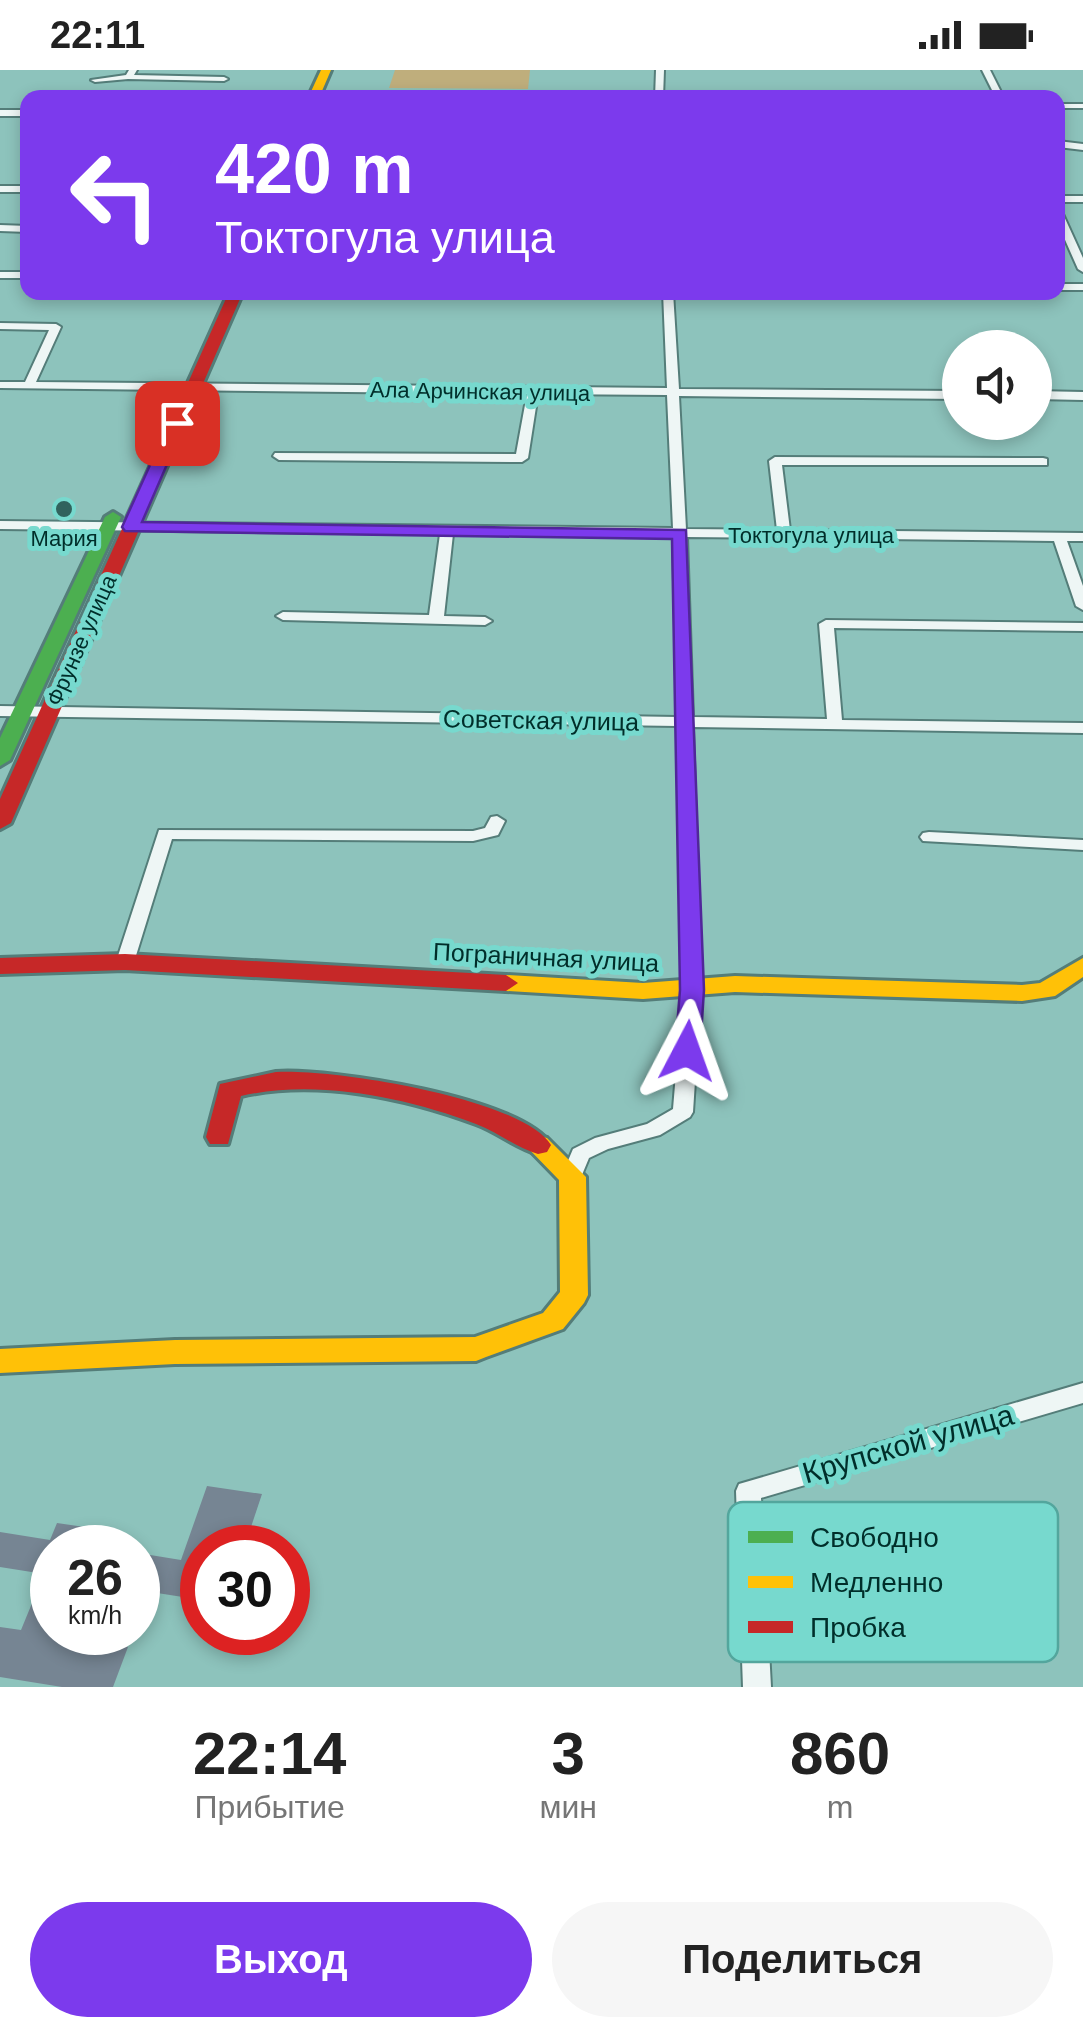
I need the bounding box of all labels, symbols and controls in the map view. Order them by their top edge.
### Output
text: 22:11 [50,14,145,56]
icon: left [50,130,180,260]
text: 420 m [215,130,413,208]
text: Токтогула улица [215,212,555,263]
map controls [942,330,1052,440]
button: sound [942,330,1052,440]
street label: Ала Арчинская улица [370,377,591,406]
pin [135,381,220,466]
icon: arrive [150,396,205,451]
marker: Мария [53,498,75,520]
street label: Токтогула улица [728,523,895,548]
place label: Мария [30,526,98,551]
street label: Фрунзе улица [41,570,122,709]
street label: Советская улица [443,704,639,736]
street label: Пограничная улица [432,937,660,977]
position arrow [635,999,739,1103]
street label: Крупской улица [799,1398,1017,1489]
legend [728,1502,1058,1662]
text: Свободно [810,1522,939,1553]
speed limit sign: 30 [180,1525,310,1655]
text: 26 [67,1550,123,1606]
text: Медленно [810,1567,943,1598]
text: km/h [68,1601,122,1629]
text: Пробка [810,1612,906,1643]
text: 22:14 [193,1720,346,1787]
text: 3 [551,1720,585,1787]
text: 860 [790,1720,890,1787]
text: Прибытие [195,1789,345,1825]
text: мин [539,1789,597,1825]
text: m [827,1789,853,1825]
button: Выход [30,1902,532,2017]
button: Поделиться [552,1902,1053,2017]

